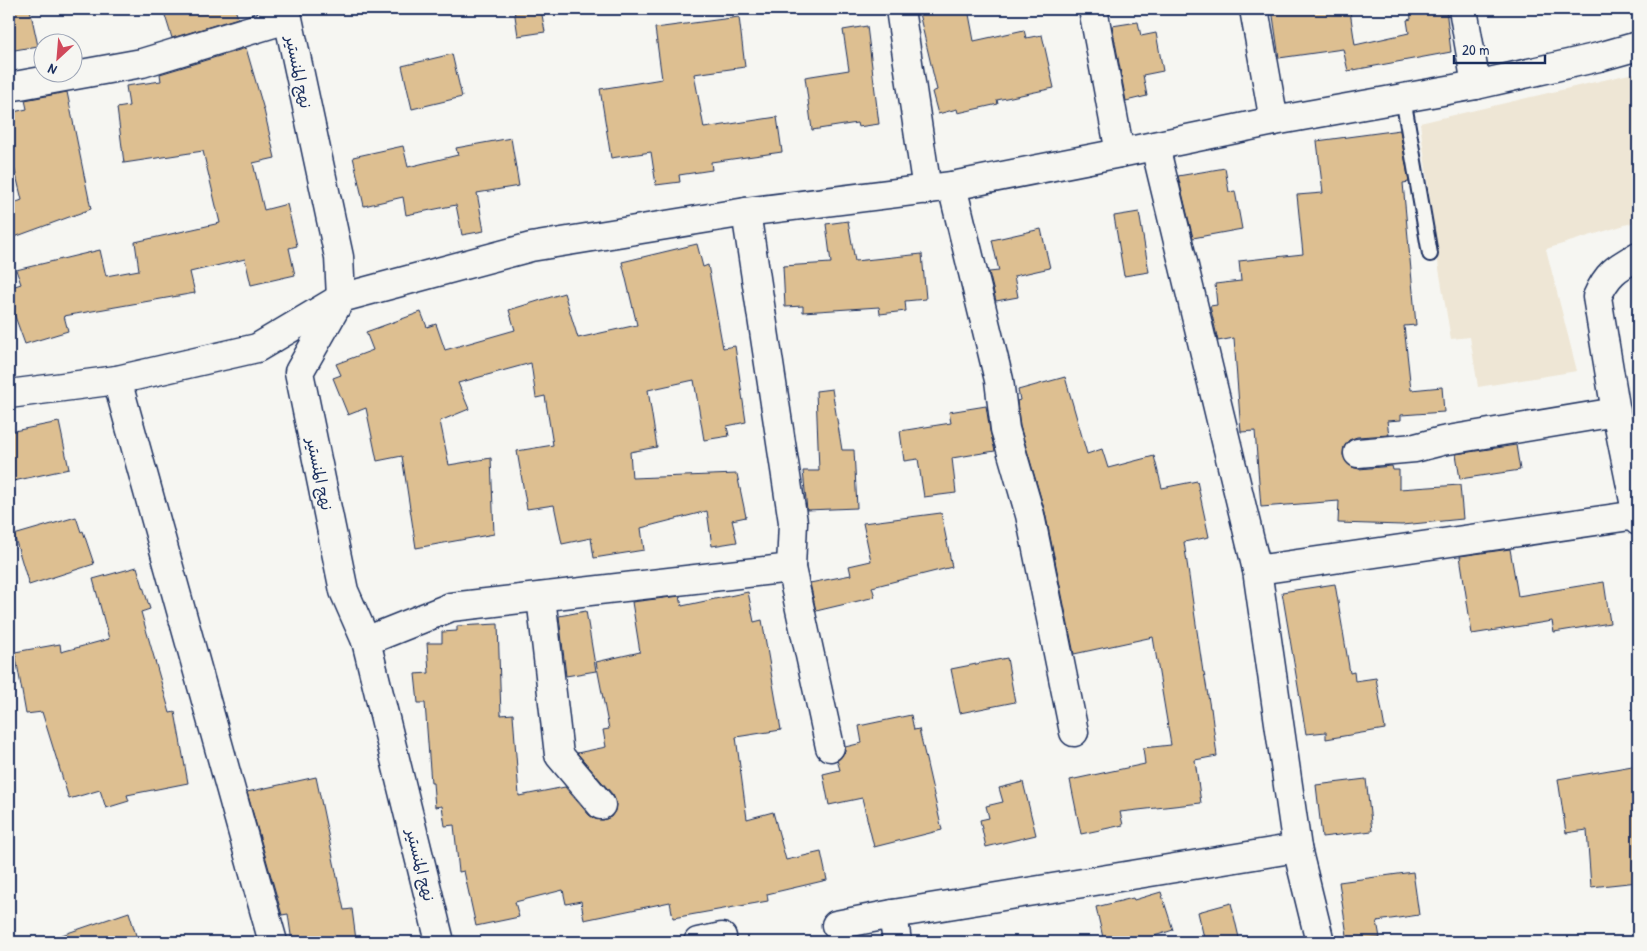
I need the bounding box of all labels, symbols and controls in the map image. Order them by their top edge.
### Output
north arrow [32,32,82,82]
street label: نهج المنستير [280,32,317,110]
scale bar [1454,32,1546,64]
text: 20 m [1462,39,1489,60]
text: N [44,60,60,80]
street label: نهج المنستير [301,434,338,512]
street label: نهج المنستير [401,825,441,903]

